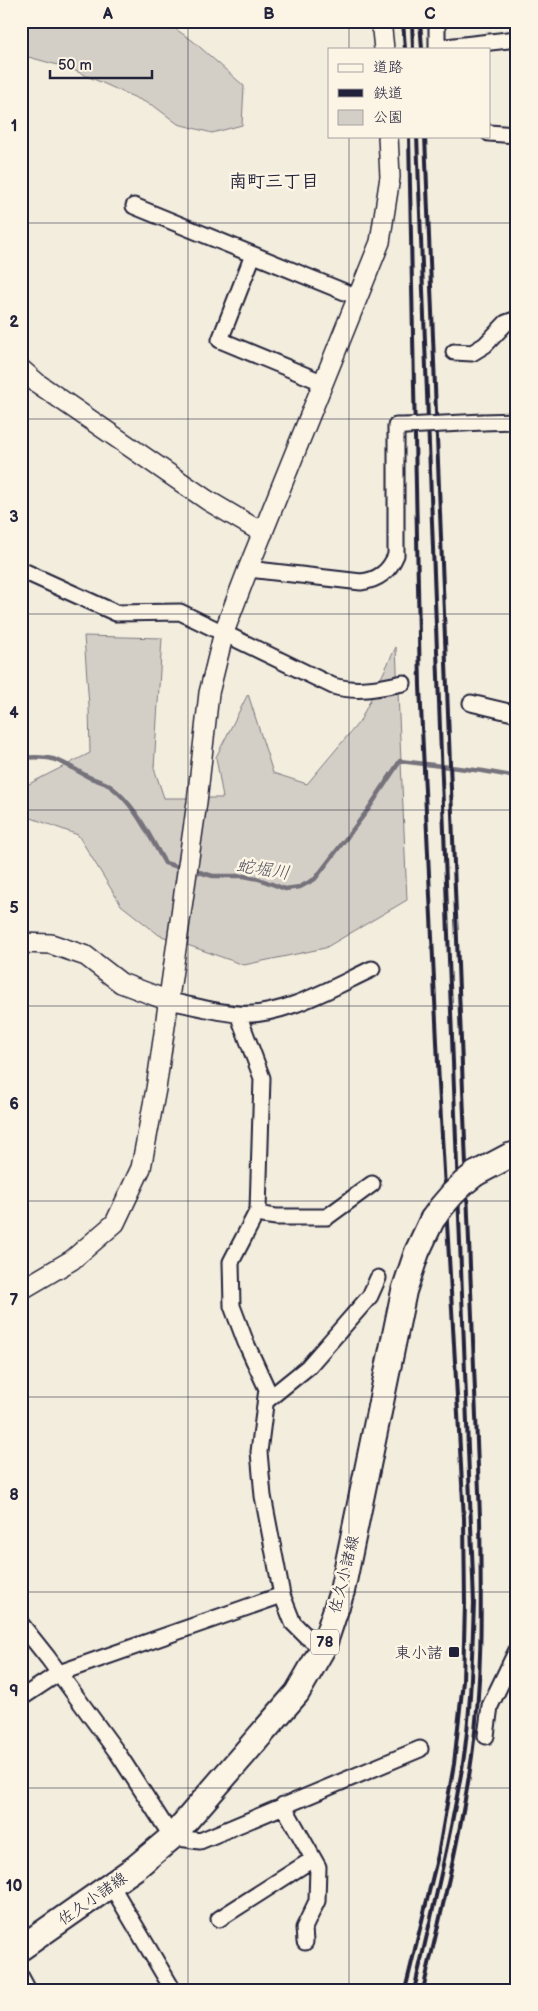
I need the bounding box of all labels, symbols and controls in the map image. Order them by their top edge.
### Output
text: A [102,5,113,24]
text: B [263,5,275,24]
text: C [424,5,436,24]
scale bar [50,48,152,80]
legend [328,48,490,138]
text: 50 m [58,56,92,75]
text: 道路 [373,58,403,77]
text: 鉄道 [373,84,403,103]
text: 公園 [373,108,403,127]
text: 1 [11,117,17,136]
district label: 南町三丁目 [229,171,319,192]
text: 2 [9,313,19,332]
text: 3 [9,508,19,527]
text: 4 [9,704,19,723]
water label: 蛇堀川 [235,855,291,884]
text: 5 [9,899,19,918]
text: 6 [9,1095,19,1114]
text: 7 [10,1291,19,1310]
text: 8 [9,1486,19,1505]
street label: 佐久小諸線 [326,1533,363,1615]
road number: 78 [311,1630,339,1654]
place label: 東小諸 [395,1644,443,1663]
marker: 東小諸 [447,1645,461,1659]
text: 9 [9,1682,19,1701]
street label: 佐久小諸線 [55,1868,131,1930]
text: 10 [6,1877,22,1896]

